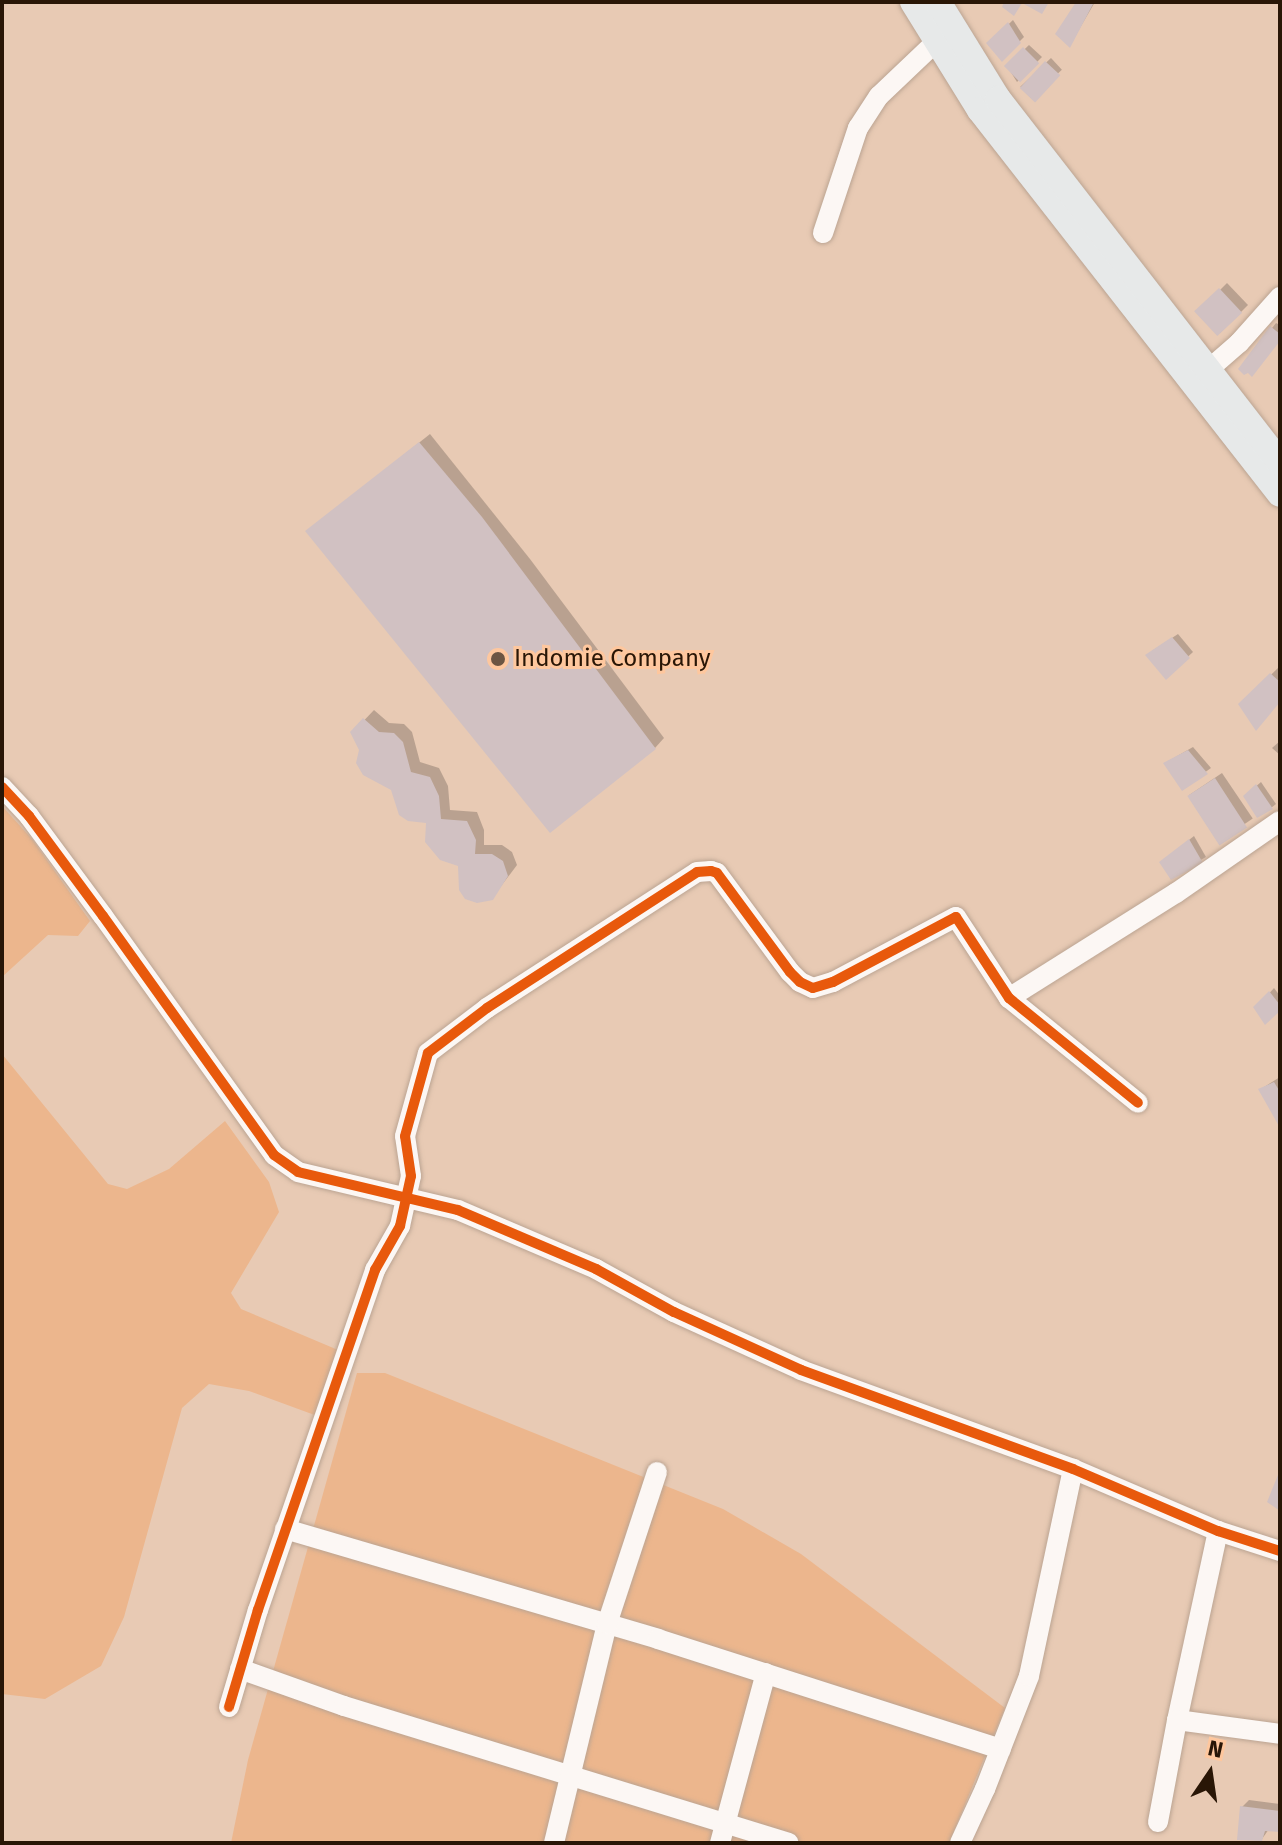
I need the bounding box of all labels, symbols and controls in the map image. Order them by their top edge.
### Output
place label: Indomie Company [514,645,711,673]
marker: Indomie Company [489,650,507,668]
north arrow [1170,1733,1250,1813]
text: N [1205,1734,1226,1764]

